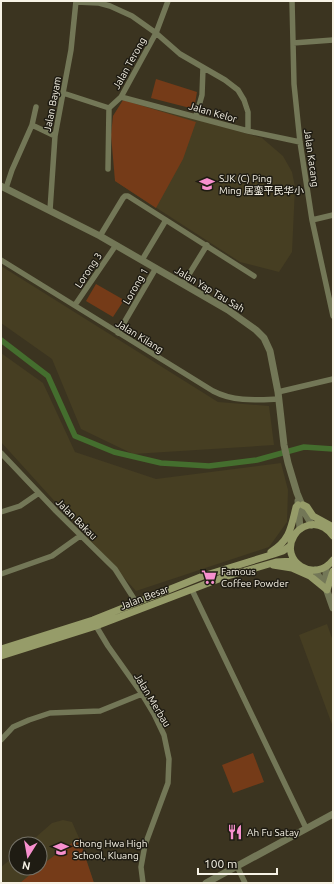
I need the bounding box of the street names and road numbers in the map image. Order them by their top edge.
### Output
street label: Jalan Terong [111,35,148,91]
street label: Jalan Bayam [42,76,63,133]
street label: Jalan Kelor [188,100,238,125]
street label: Jalan Kacang [302,128,321,188]
street label: Lorong 3 [73,251,104,290]
street label: Jalan Yap Tau Sah [173,264,246,314]
street label: Lorong 1 [121,266,150,306]
street label: Jalan Kilang [114,318,165,355]
street label: Jalan Bakau [54,497,99,542]
street label: Jalan Besar [118,583,170,612]
street label: Jalan Merbau [132,671,173,729]

